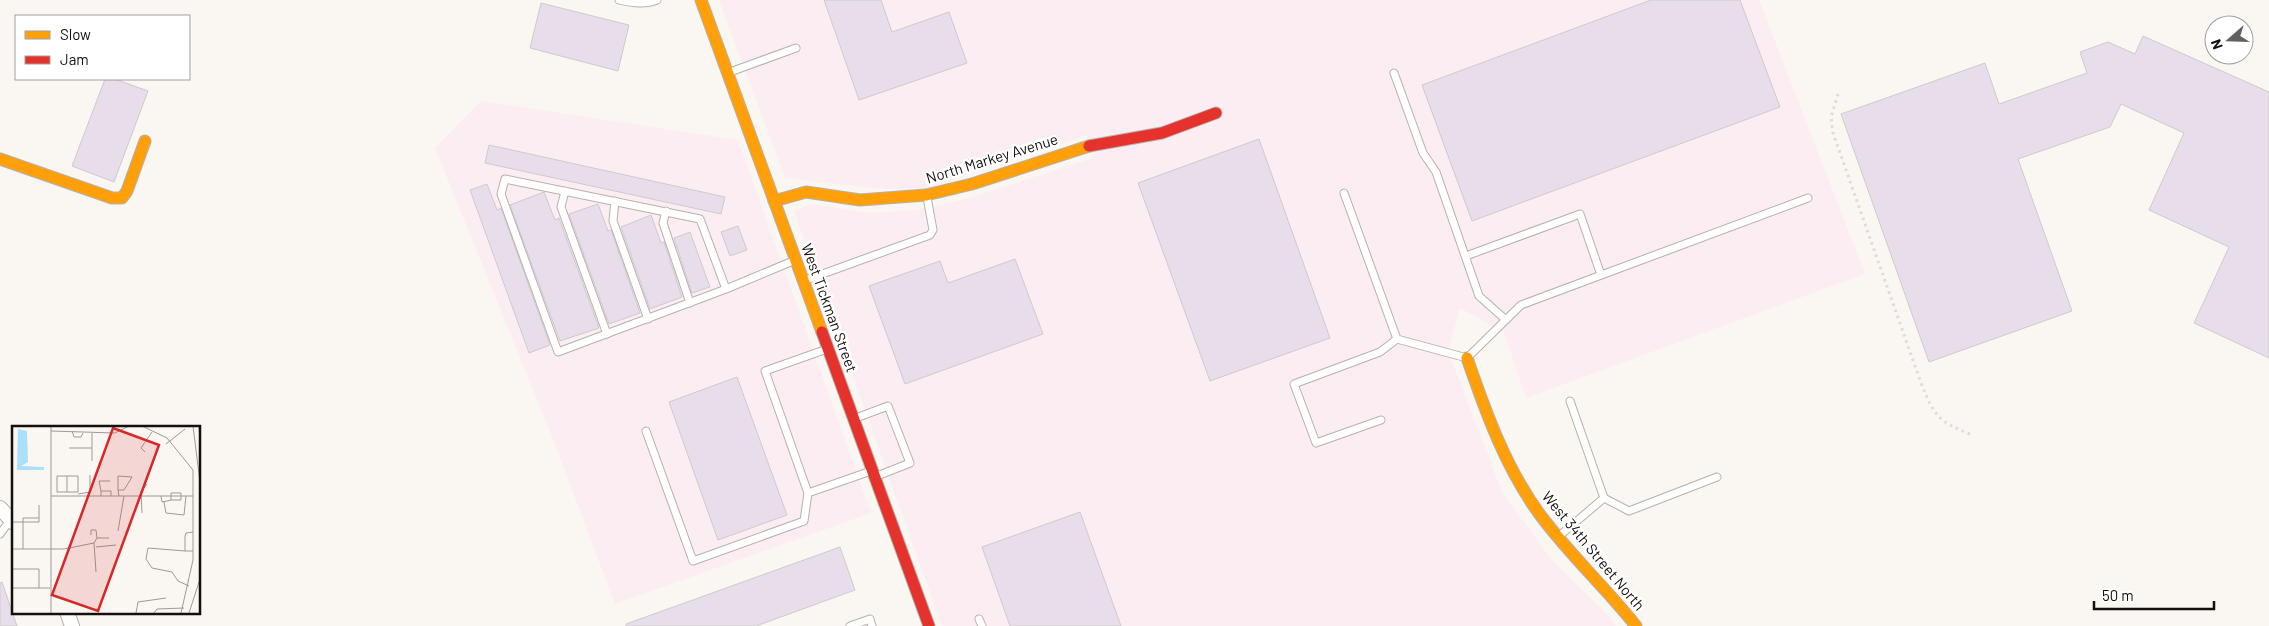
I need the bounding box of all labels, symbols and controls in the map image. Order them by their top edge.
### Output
legend [15,15,190,80]
north arrow [2204,15,2254,65]
text: Slow [60,25,91,43]
text: N [2207,37,2226,52]
text: Jam [60,50,89,68]
street label: North Markey Avenue [924,129,1060,187]
street label: West Tickman Street [798,241,862,374]
inset map [12,426,200,614]
street label: West 34th Street North [1539,487,1649,614]
scale bar [2094,578,2214,610]
text: 50 m [2102,586,2134,604]

